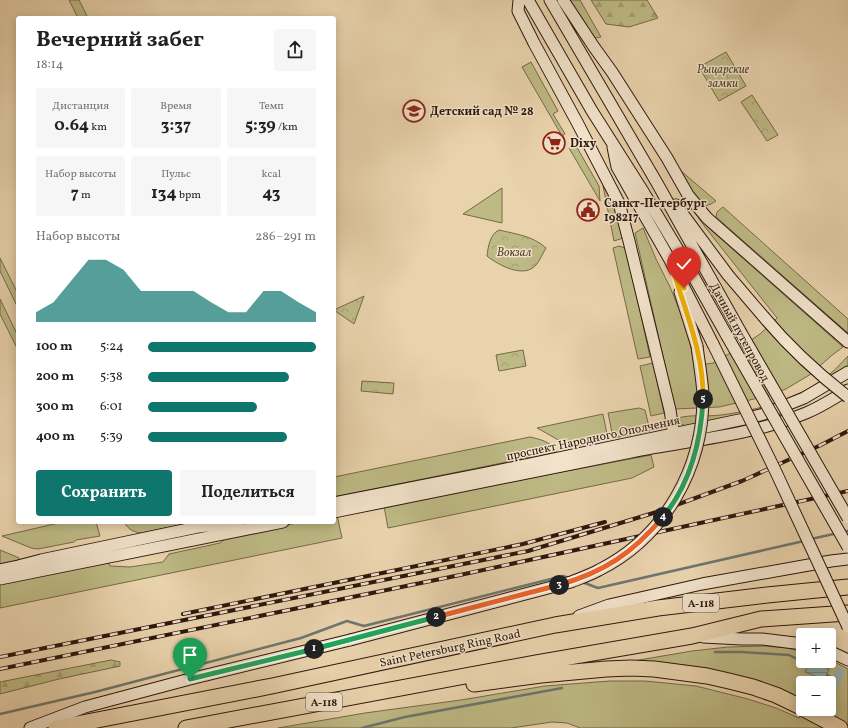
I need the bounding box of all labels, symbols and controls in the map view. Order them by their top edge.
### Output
text: Вечерний забег [36,25,204,56]
button: share [274,29,316,71]
text: 18:14 [36,56,64,74]
park label: Рыцарские замки [697,62,750,92]
school or university icon: Детский сад № 28 [401,98,427,124]
text: Дистанция [52,99,109,114]
text: Время [160,99,192,114]
text: Темп [259,99,284,114]
place label: Детский сад № 28 [430,104,533,120]
text: 0.64 [54,114,89,137]
text: 3:37 [161,114,191,137]
text: 5:39 [245,114,276,137]
text: km [89,120,107,135]
text: /km [276,120,298,135]
supermarket icon: Dixy [541,130,567,156]
place label: Dixy [570,136,597,152]
text: Набор высоты [45,167,116,182]
text: Пульс [161,167,191,182]
text: kcal [262,167,281,182]
text: 7 [71,182,79,205]
text: 134 [151,182,177,205]
text: 43 [262,182,281,205]
text: m [79,188,91,203]
text: bpm [177,188,201,203]
place label: Санкт-Петербург 198217 [604,196,707,226]
public building icon: Санкт-Петербург 198217 [575,197,601,223]
text: Набор высоты [36,228,120,246]
text: 286–291 m [255,228,316,246]
park label: Вокзал [497,245,531,261]
pin [667,247,701,288]
icon: check [673,253,695,275]
street label: Дачный путепровод [705,280,773,385]
text: 100 m [36,338,73,356]
text: 5:24 [100,338,124,356]
text: 200 m [36,368,74,386]
text: 5:38 [100,368,123,386]
pin: 5 [693,389,713,409]
text: 5 [700,391,706,406]
text: 300 m [36,398,74,416]
text: 6:01 [100,398,123,416]
street label: проспект Народного Ополчения [505,413,681,465]
text: 400 m [36,428,75,446]
text: 5:39 [100,428,122,446]
button: Сохранить [36,470,172,516]
button: Поделиться [180,470,316,516]
pin: 4 [653,507,673,527]
text: 4 [660,509,666,524]
pin: 3 [549,575,569,595]
text: 3 [556,577,562,592]
road number: А-118 [683,594,719,612]
pin: 2 [426,607,446,627]
text: 2 [433,609,439,624]
street label: Saint Petersburg Ring Road [378,626,522,672]
map controls [796,628,836,716]
button: + [796,628,836,668]
pin [173,638,207,679]
pin: 1 [304,639,324,659]
text: 1 [312,641,316,656]
icon: arrive [179,644,201,666]
button: − [796,676,836,716]
road number: А-118 [306,693,342,711]

